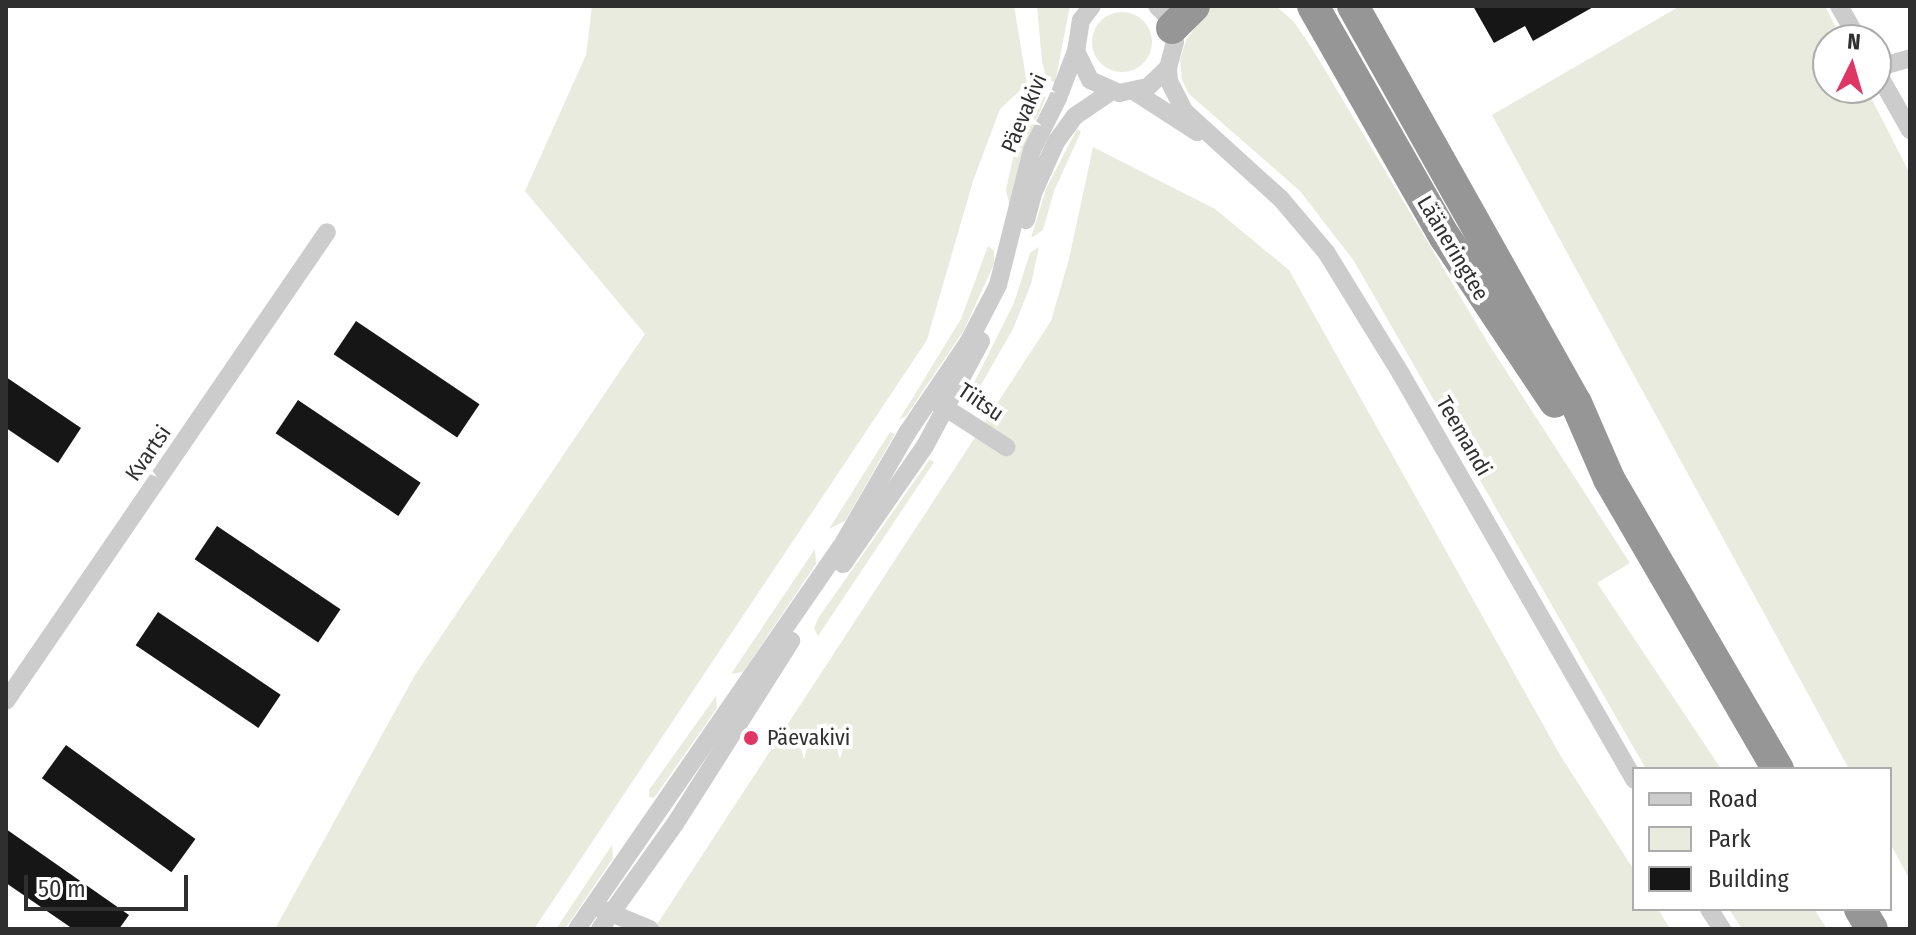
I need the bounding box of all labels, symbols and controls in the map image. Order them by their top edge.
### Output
north arrow [1812,24,1892,104]
text: N [1846,28,1862,56]
street label: Päevakivi [996,69,1052,157]
street label: Lääneringtee [1411,191,1495,305]
street label: Tiitsu [953,377,1009,427]
street label: Teemandi [1431,392,1497,480]
street label: Kvartsi [120,420,176,486]
place label: Päevakivi [767,725,850,751]
marker: Päevakivi [742,729,760,747]
legend [1632,767,1892,911]
text: Road [1708,785,1758,813]
text: Park [1708,825,1751,853]
scale bar [28,859,192,909]
text: Building [1708,865,1789,893]
text: 50 m [38,875,86,903]

